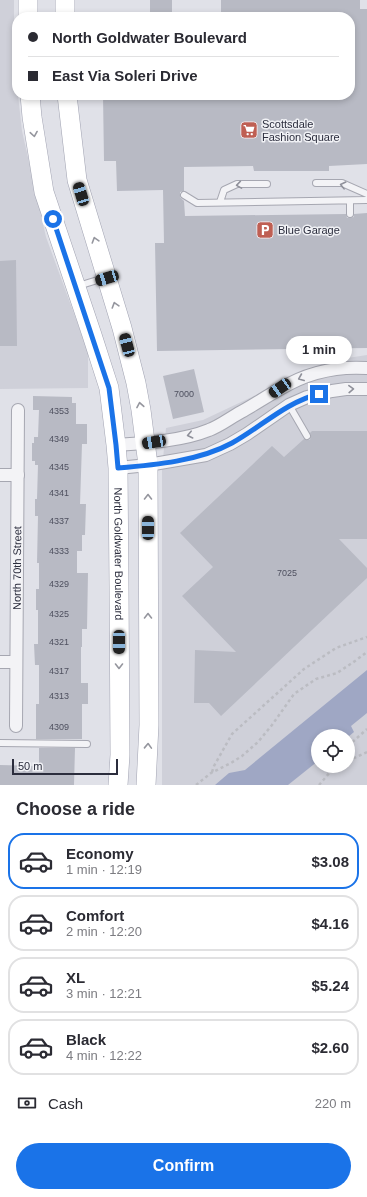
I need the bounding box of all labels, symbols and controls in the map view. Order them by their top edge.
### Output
text: North Goldwater Boulevard [52,29,247,46]
text: East Via Soleri Drive [52,67,198,84]
place label: Scottsdale Fashion Square [262,118,340,143]
supermarket icon: Scottsdale Fashion Square [239,120,259,140]
one-way arrow [29,131,38,137]
one-way arrow [236,180,242,189]
car [72,181,90,207]
one-way arrow [339,181,346,189]
route start [44,210,62,228]
parking icon: Blue Garage [255,220,275,240]
place label: Blue Garage [278,224,340,236]
one-way arrow [91,237,100,244]
car [94,269,120,287]
one-way arrow [111,302,120,309]
car [118,332,136,358]
callout: 1 min [286,336,352,364]
text: 1 min [302,342,336,357]
one-way arrow [298,373,306,381]
car [267,376,293,400]
route end [310,385,328,403]
one-way arrow [348,385,354,393]
house number: 7000 [174,389,194,399]
one-way arrow [136,402,145,408]
house number: 4353 [49,406,69,416]
one-way arrow [187,431,193,439]
house number: 4349 [49,434,69,444]
car [141,434,167,450]
house number: 4345 [49,462,69,472]
street label: North Goldwater Boulevard [112,487,125,620]
house number: 4341 [49,488,69,498]
one-way arrow [144,494,152,500]
house number: 4337 [49,516,69,526]
car [142,516,154,540]
street label: North 70th Street [11,526,23,610]
house number: 4333 [49,546,69,556]
house number: 7025 [277,568,297,578]
house number: 4329 [49,579,69,589]
house number: 4325 [49,609,69,619]
one-way arrow [144,613,152,619]
car [113,630,125,654]
house number: 4321 [49,637,69,647]
one-way arrow [115,663,123,669]
house number: 4317 [49,666,69,676]
house number: 4313 [49,691,69,701]
house number: 4309 [49,722,69,732]
map controls [311,729,355,773]
button: locate [311,729,355,773]
one-way arrow [144,743,152,749]
scale bar [12,757,118,776]
text: 50 m [18,760,42,772]
text: Choose a ride [16,799,135,819]
icon: car [18,843,54,879]
text: Economy [66,845,134,862]
text: $3.08 [311,853,349,870]
text: 1 min · 12:19 [66,862,142,877]
icon: car [18,905,54,941]
text: Comfort [66,907,124,924]
text: $4.16 [311,915,349,932]
text: 2 min · 12:20 [66,924,142,939]
icon: car [18,967,54,1003]
text: XL [66,969,85,986]
text: $5.24 [311,977,349,994]
text: 3 min · 12:21 [66,986,142,1001]
icon: car [18,1029,54,1065]
text: Black [66,1031,106,1048]
text: $2.60 [311,1039,349,1056]
text: 4 min · 12:22 [66,1048,142,1063]
icon: cash [16,1092,38,1114]
text: Cash [48,1095,83,1112]
text: 220 m [315,1096,351,1111]
button: Confirm [16,1143,351,1189]

